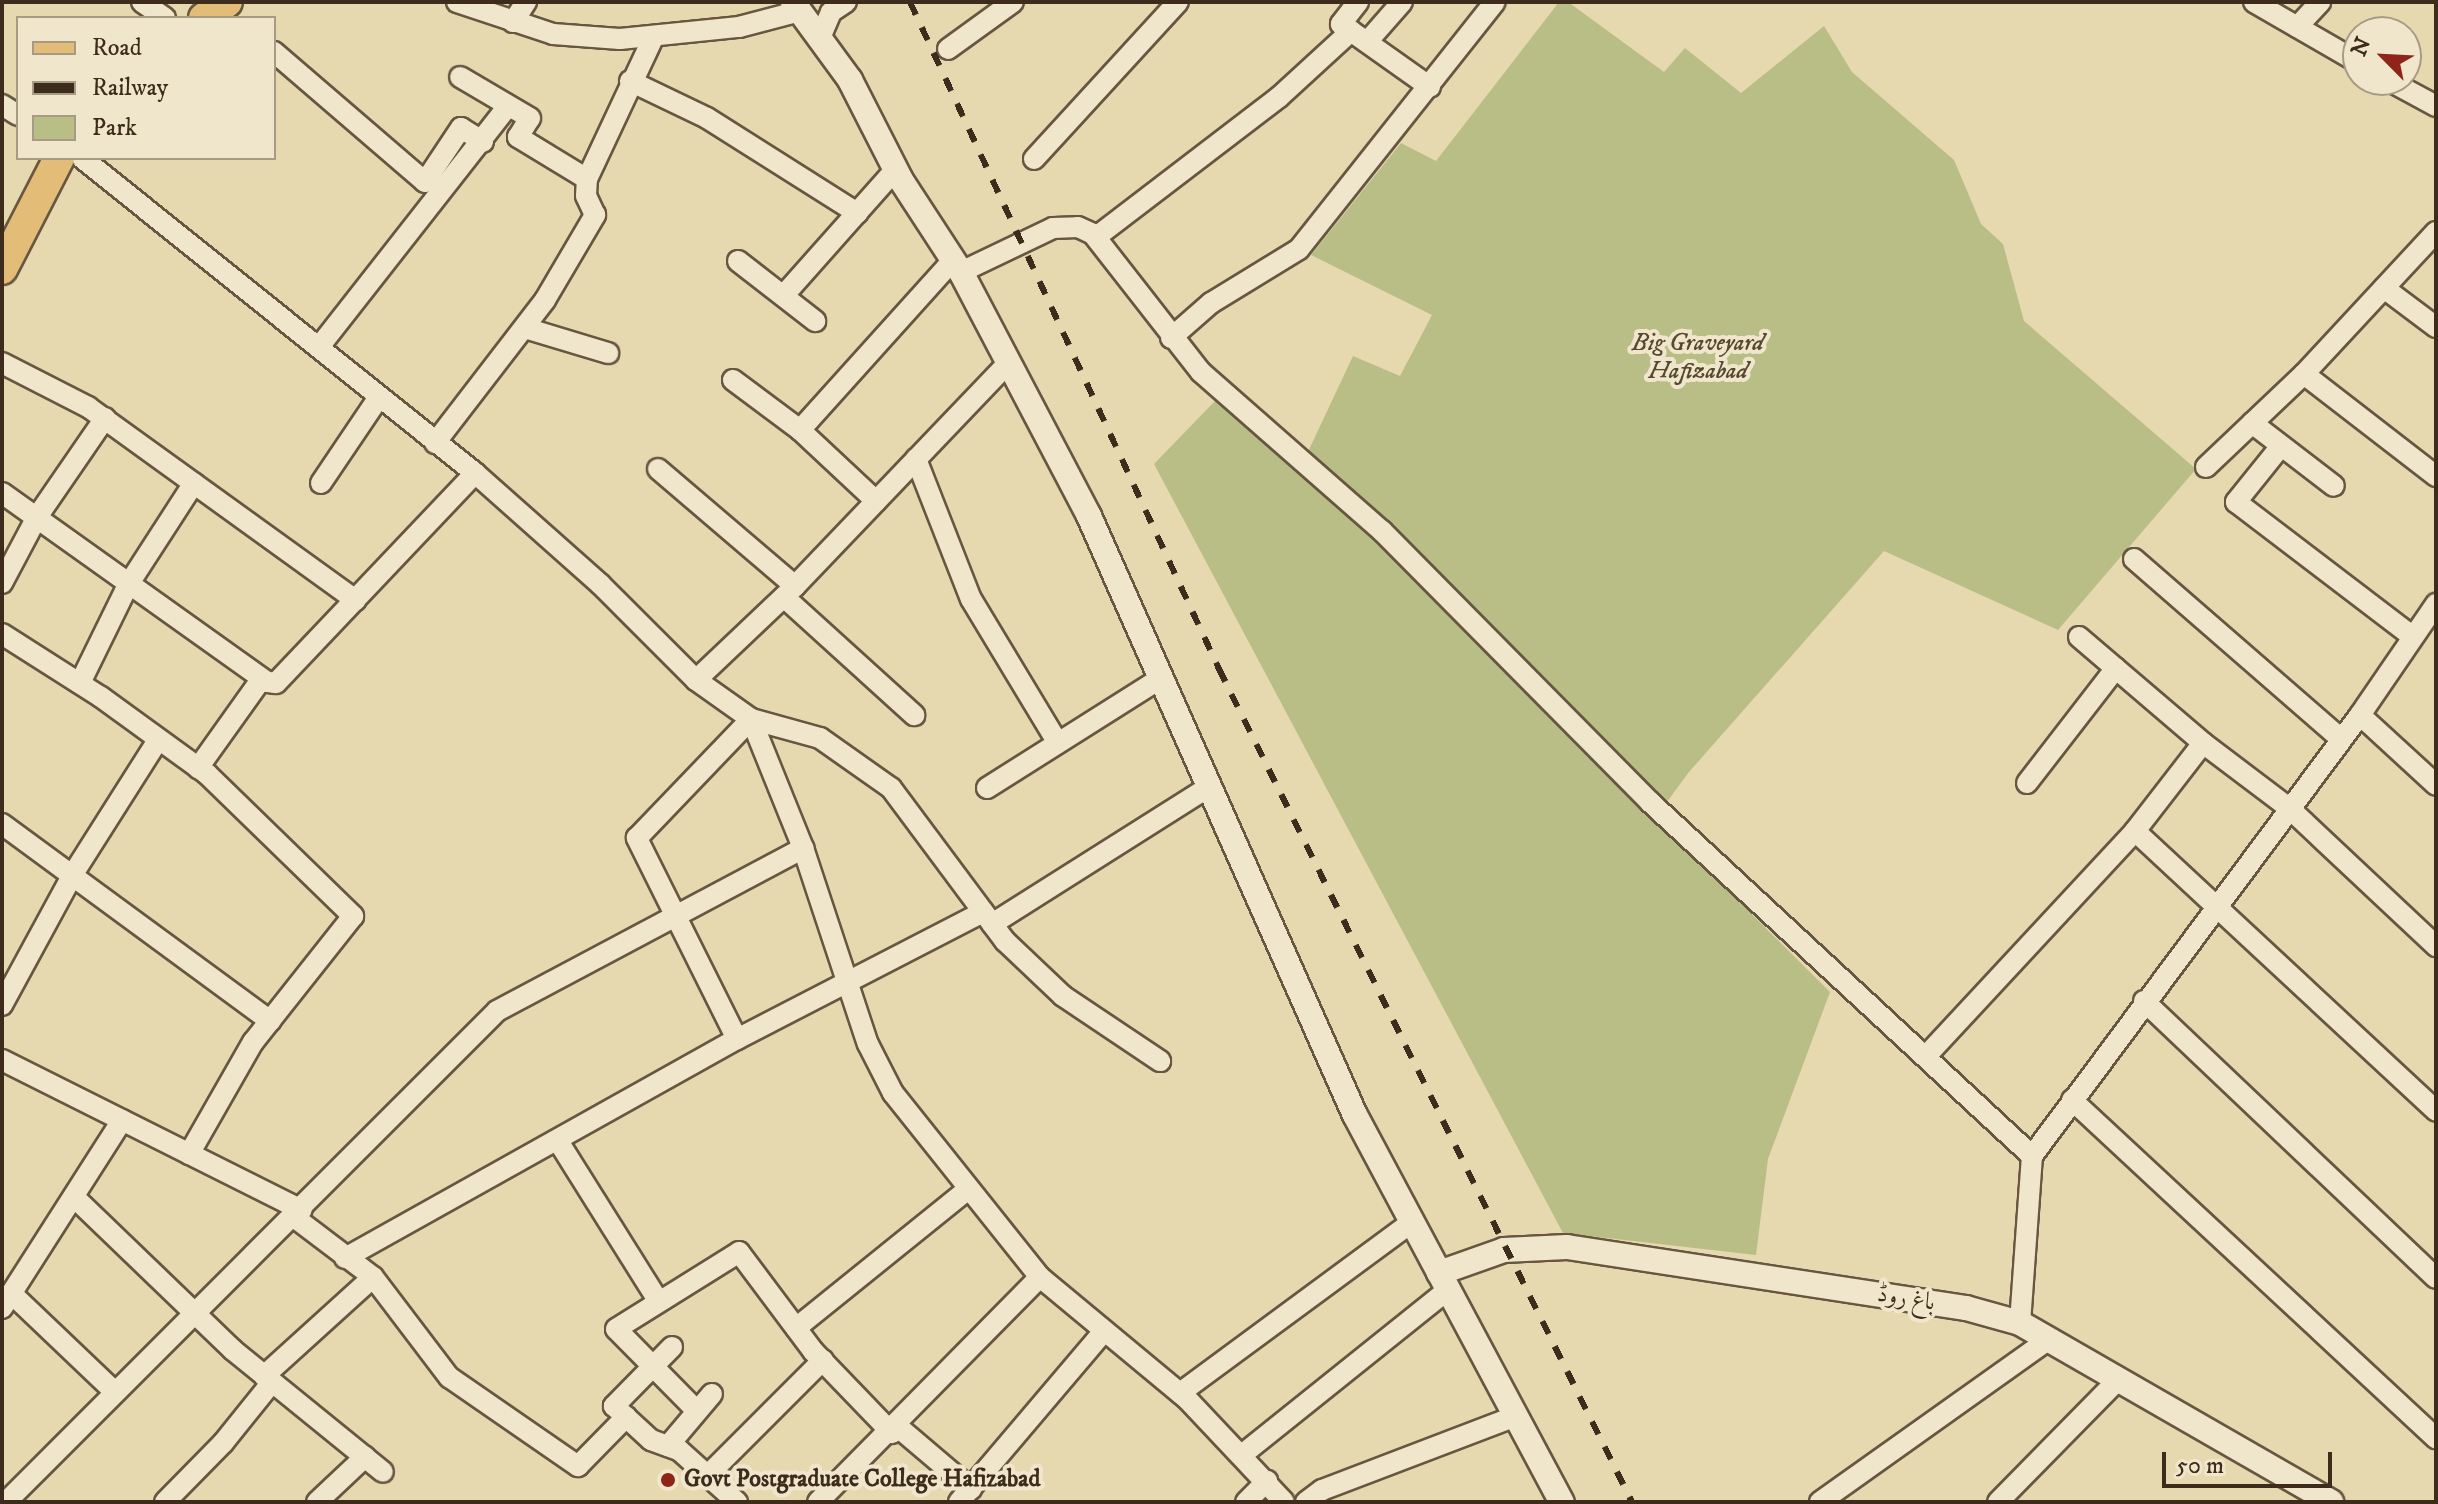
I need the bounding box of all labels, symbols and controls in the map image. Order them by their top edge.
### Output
legend [16,16,276,160]
north arrow [2342,16,2422,96]
text: Road [92,33,142,63]
text: N [2345,33,2377,61]
text: Railway [92,73,168,103]
text: Park [92,113,137,143]
park label: Big Graveyard Hafizabad [1632,330,1764,386]
street label: باغ روڈ [1875,1280,1937,1318]
scale bar [2166,1436,2336,1486]
text: 50 m [2176,1451,2224,1481]
place label: Govt Postgraduate College Hafizabad [684,1466,1041,1494]
marker: Govt Postgraduate College Hafizabad [659,1471,677,1489]

